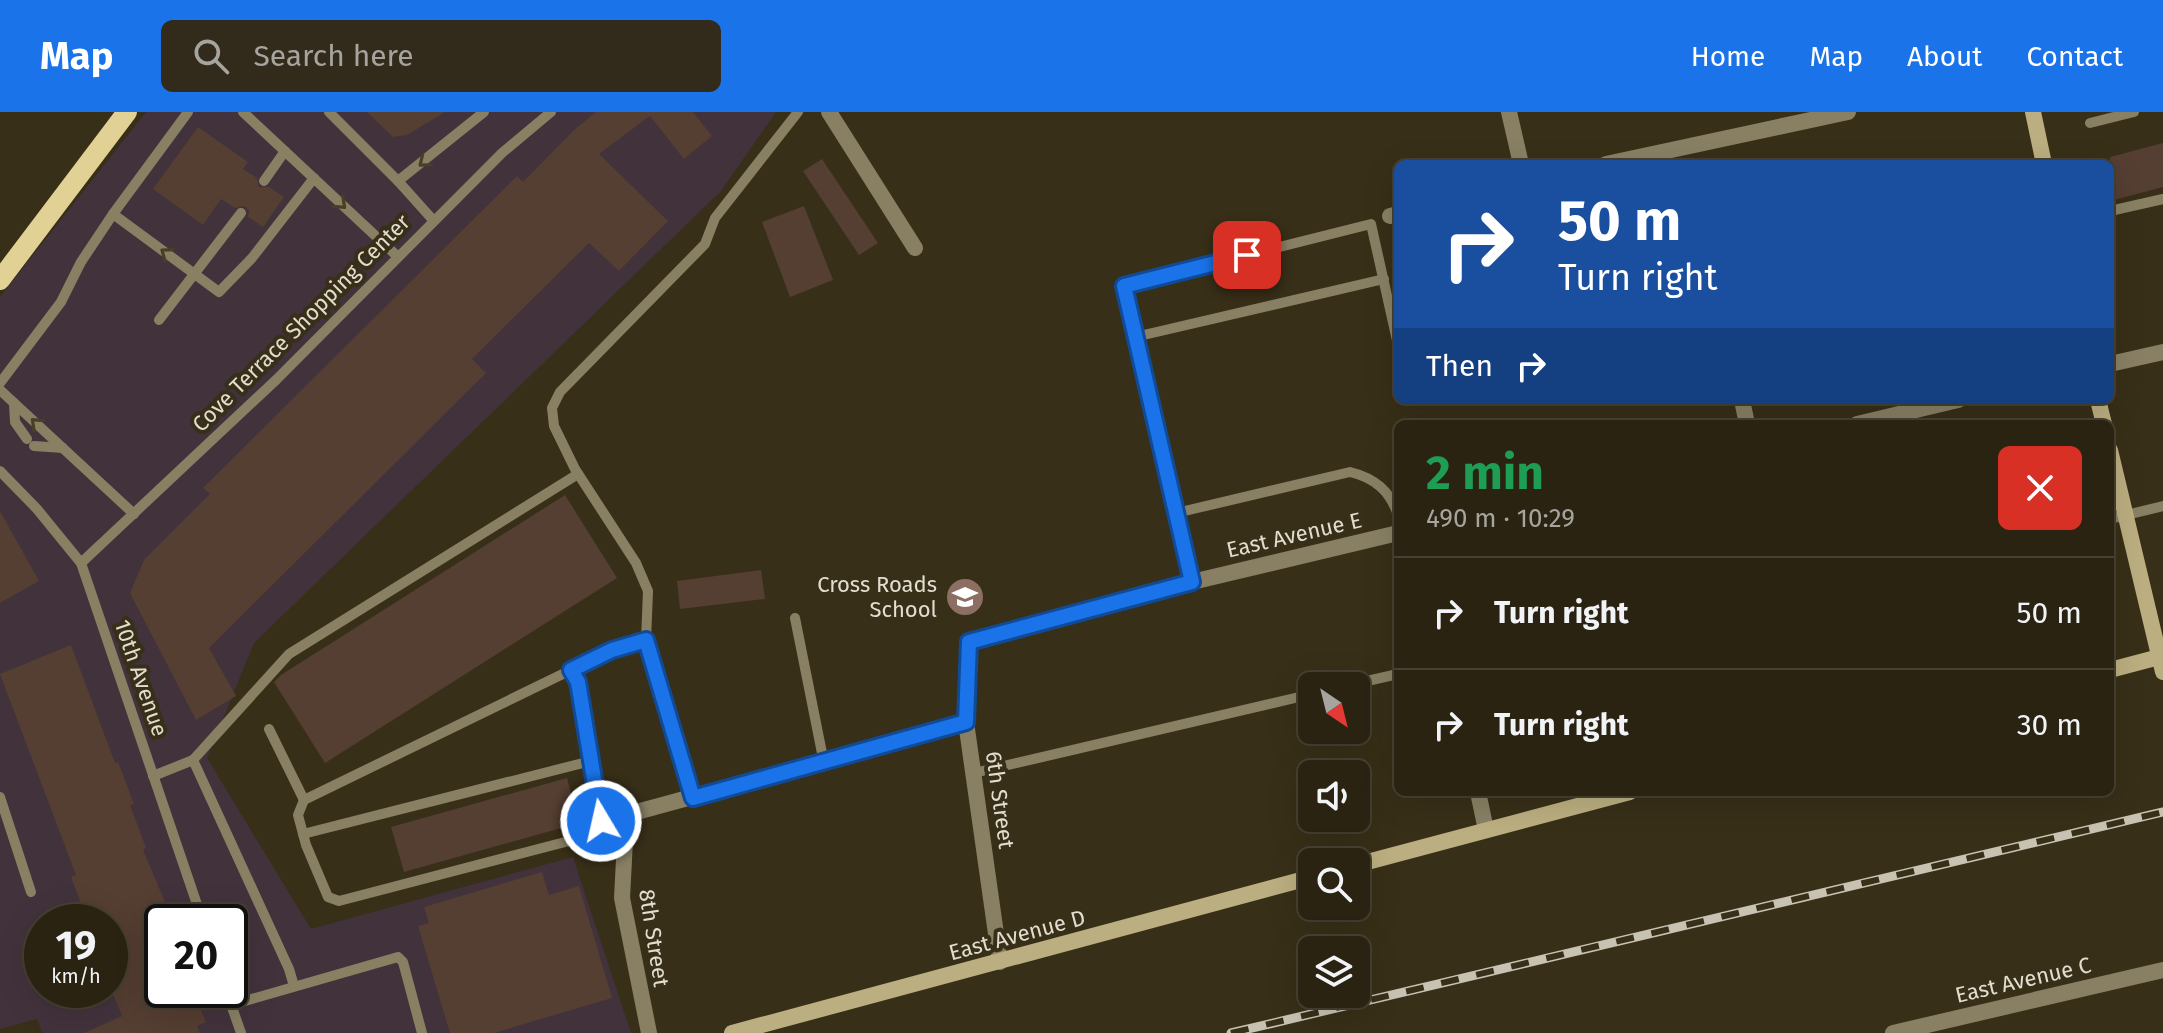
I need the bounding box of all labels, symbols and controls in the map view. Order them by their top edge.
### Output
search box [161,20,721,92]
text: Map [40,33,113,79]
icon: search [189,34,233,78]
text: Search here [253,38,414,74]
text: Home [1691,40,1765,73]
text: Map [1809,40,1863,73]
text: About [1907,40,1982,73]
text: Contact [2026,40,2123,73]
one-way arrow [419,152,433,167]
text: 50 m [1558,188,1681,255]
icon: right [1426,192,1530,296]
one-way arrow [332,194,346,209]
street label: Cove Terrace Shopping Center [187,208,416,437]
pin [1213,221,1281,289]
icon: arrive [1225,233,1269,277]
one-way arrow [160,249,174,263]
text: Turn right [1558,256,1718,300]
icon: right [1509,344,1553,388]
text: Then [1426,348,1493,384]
one-way arrow [31,418,45,433]
text: 2 min [1426,444,1544,502]
button: close [1998,446,2082,530]
text: 490 m · 10:29 [1426,503,1575,534]
street label: East Avenue E [1224,506,1364,564]
place label: Cross Roads School [817,571,937,623]
school or university icon: Cross Roads School [944,576,986,618]
icon: right [1426,591,1470,635]
text: Turn right [1494,595,1629,631]
text: 50 m [2017,595,2082,631]
street label: 10th Avenue [108,616,174,740]
north arrow [1298,672,1370,744]
map controls [1298,672,1370,1008]
icon: right [1426,703,1470,747]
text: Turn right [1494,707,1629,743]
text: 30 m [2017,707,2082,743]
street label: 6th Street [980,750,1020,850]
button: sound [1298,760,1370,832]
position arrow [559,779,643,863]
button: search [1298,848,1370,920]
street label: 8th Street [633,887,675,989]
speed limit sign: 20 [144,904,248,1008]
street label: East Avenue D [946,904,1088,966]
text: 19 [56,922,96,970]
button: layers [1298,936,1370,1008]
street label: East Avenue C [1953,951,2093,1009]
text: km/h [51,964,101,988]

